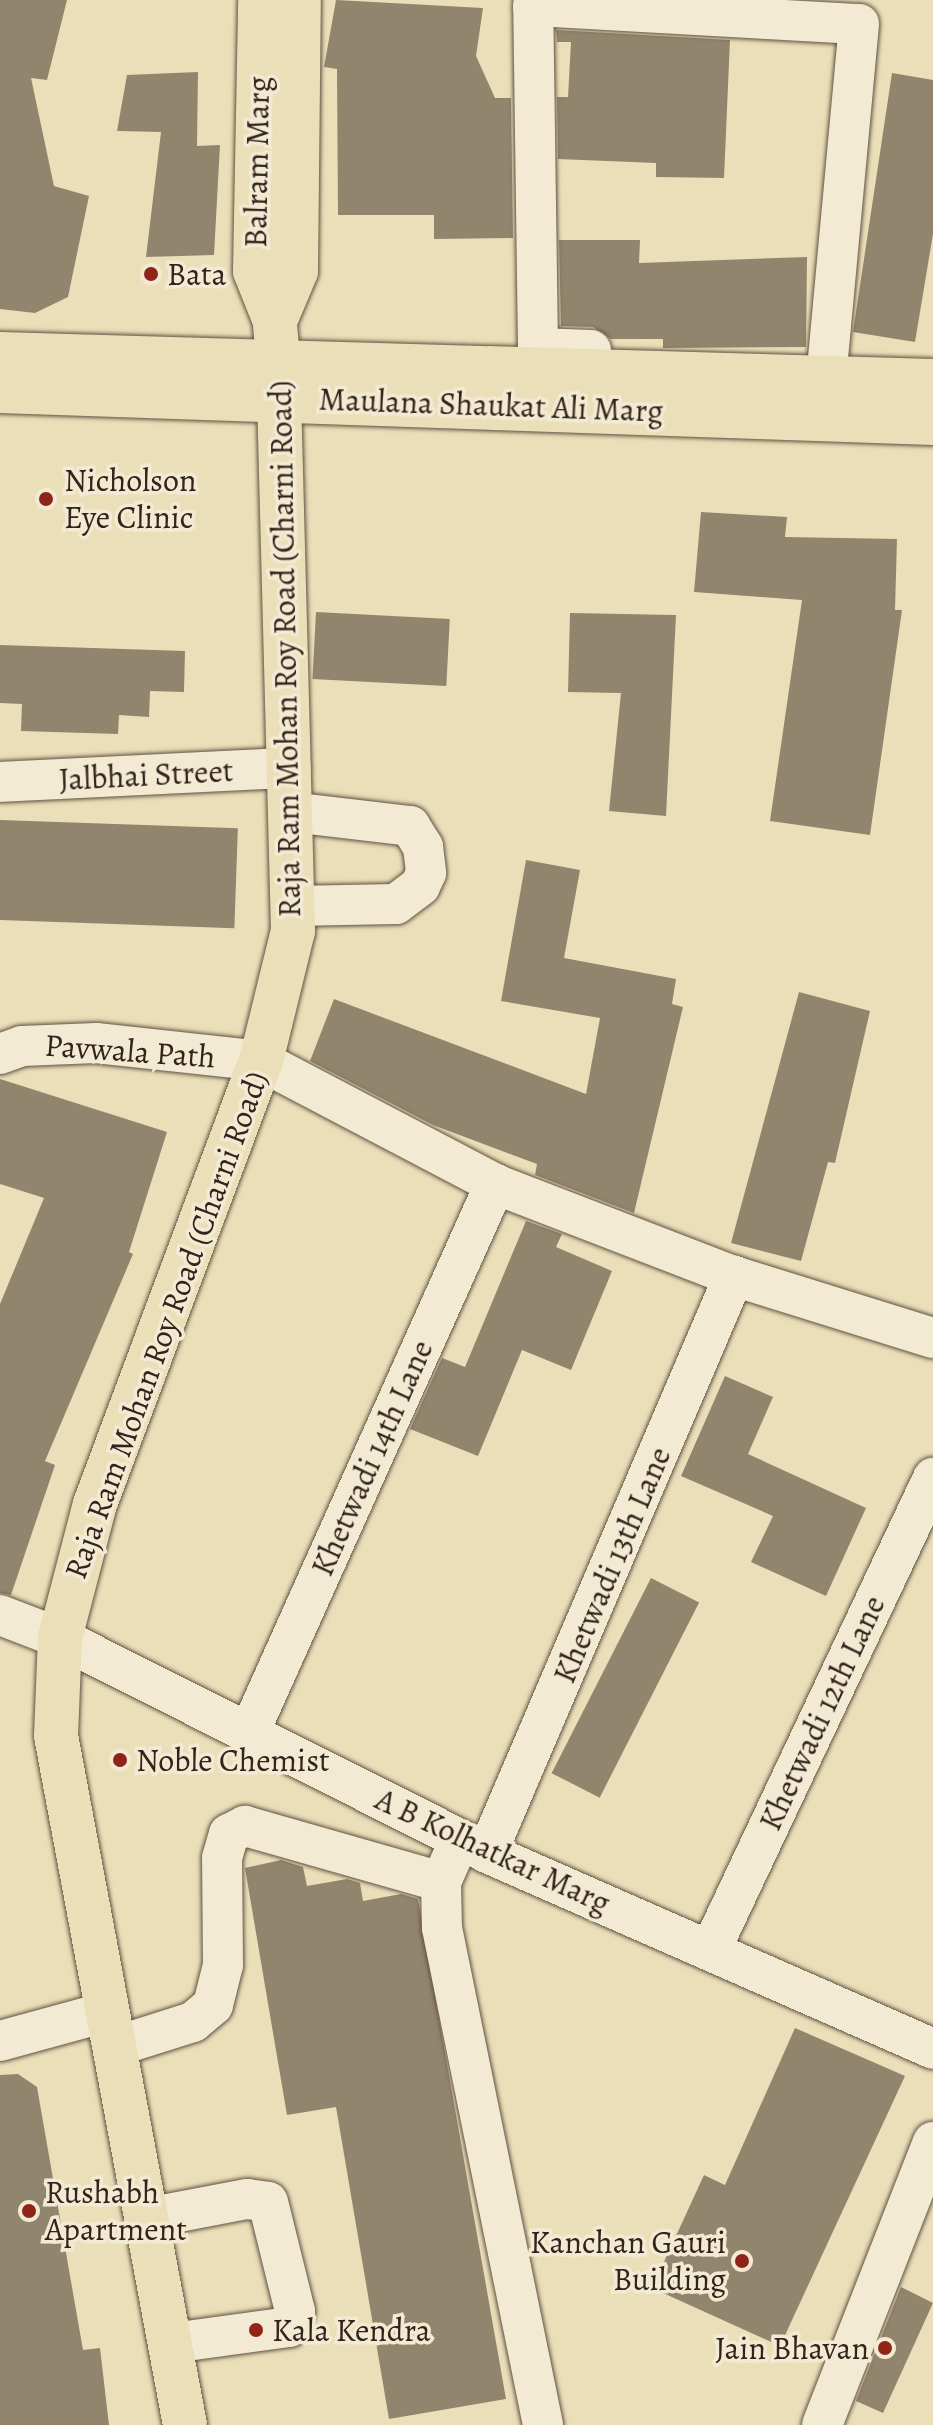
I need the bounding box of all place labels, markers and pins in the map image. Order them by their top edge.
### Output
place label: Bata [167,255,226,293]
marker: Bata [142,265,160,283]
place label: Nicholson Eye Clinic [64,462,196,537]
marker: Nicholson Eye Clinic [35,488,57,510]
place label: Noble Chemist [136,1741,330,1779]
marker: Noble Chemist [111,1751,129,1769]
place label: Rushabh Apartment [45,2174,187,2249]
marker: Rushabh Apartment [20,2202,38,2220]
place label: Kanchan Gauri Building [530,2224,726,2299]
marker: Kanchan Gauri Building [733,2252,751,2270]
place label: Kala Kendra [272,2311,431,2349]
marker: Kala Kendra [247,2321,265,2339]
place label: Jain Bhavan [715,2329,869,2367]
marker: Jain Bhavan [876,2339,894,2357]

